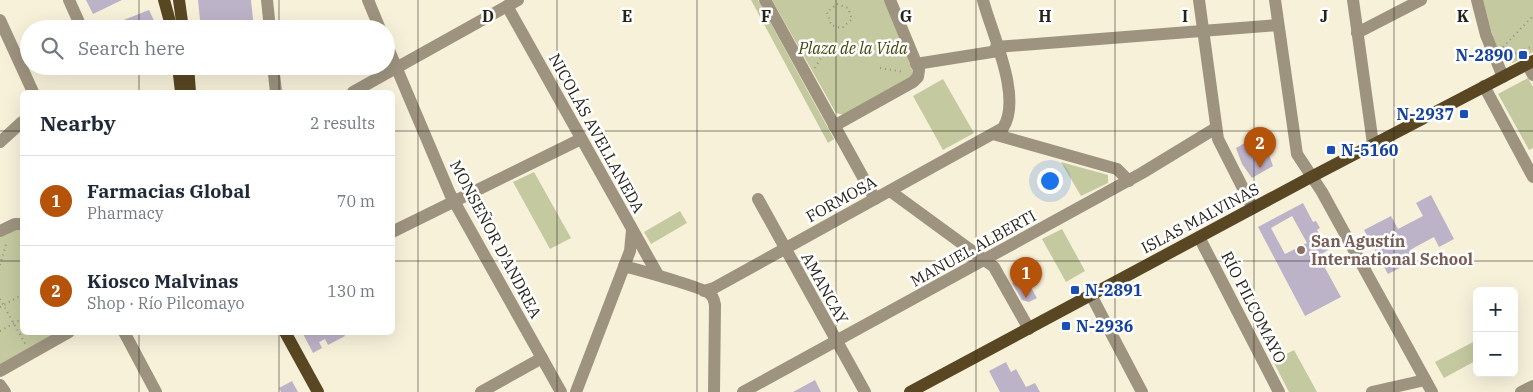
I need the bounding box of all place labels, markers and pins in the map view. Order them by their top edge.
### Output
place label: N-2890 [1456,45,1513,65]
marker: N-2890 [1517,49,1529,61]
place label: N-2937 [1397,104,1454,124]
marker: N-2937 [1458,108,1470,120]
pin: 2 [1244,127,1276,168]
place label: N-5160 [1341,140,1399,160]
marker: N-5160 [1325,144,1337,156]
place label: San Agustín International School [1311,231,1473,269]
marker: San Agustín International School [1295,244,1307,256]
pin: 1 [1010,257,1042,298]
place label: N-2891 [1085,280,1142,300]
marker: N-2891 [1069,284,1081,296]
place label: N-2936 [1076,316,1133,336]
marker: N-2936 [1060,320,1072,332]

